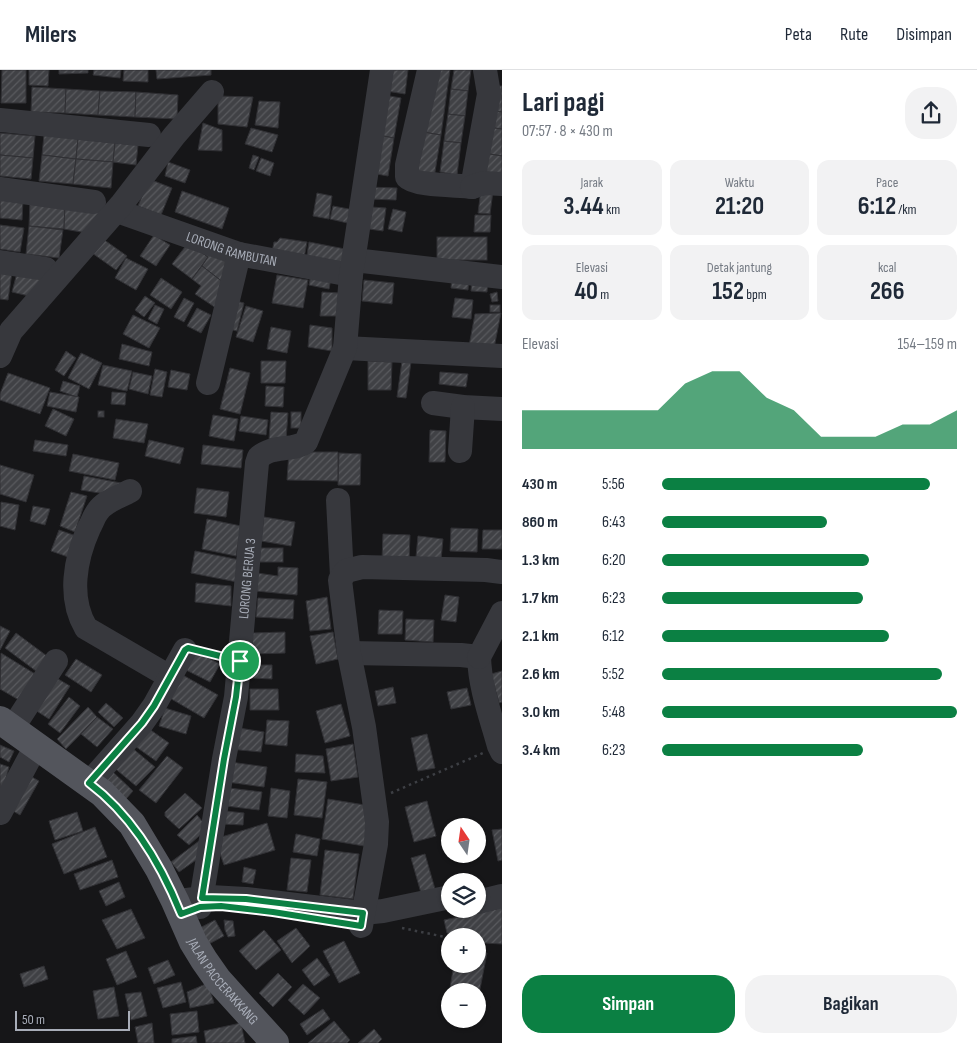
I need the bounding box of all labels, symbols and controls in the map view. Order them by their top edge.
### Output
text: Milers [25,20,77,49]
text: Peta [785,24,812,45]
text: Rute [840,24,868,45]
text: Disimpan [896,24,952,45]
text: Lari pagi [522,86,604,119]
button: share [905,87,957,139]
text: 07:57 · 8 × 430 m [522,122,613,141]
text: Jarak [580,174,603,191]
text: Waktu [725,174,754,191]
text: Pace [876,174,898,191]
text: 3.44 [563,191,604,222]
text: 21:20 [715,191,764,222]
text: 6:12 [858,191,896,222]
text: km [604,201,620,218]
text: /km [896,201,917,218]
street label: LORONG RAMBUTAN [184,228,278,270]
text: Elevasi [576,259,608,276]
text: Detak jantung [707,259,772,276]
text: kcal [878,259,896,276]
text: 40 [574,276,598,307]
text: 152 [712,276,744,307]
text: 266 [870,276,904,307]
text: m [598,286,609,303]
text: bpm [744,286,767,303]
text: Elevasi [522,335,559,354]
text: 154–159 m [897,335,957,354]
text: 430 m [522,475,557,494]
text: 5:56 [602,475,625,494]
text: 860 m [522,513,558,532]
text: 6:43 [602,513,626,532]
street label: LORONG BERUA 3 [235,537,259,620]
text: 1.3 km [522,551,559,570]
text: 6:20 [602,551,626,570]
text: 1.7 km [522,589,559,608]
text: 6:23 [602,589,625,608]
text: 2.1 km [522,627,559,646]
text: 6:12 [602,627,624,646]
pin [219,640,261,682]
icon: arrive [226,647,254,675]
text: 2.6 km [522,665,560,684]
text: 5:52 [602,665,624,684]
text: 3.0 km [522,703,560,722]
text: 5:48 [602,703,625,722]
text: 3.4 km [522,741,560,760]
text: 6:23 [602,741,625,760]
north arrow [441,818,486,862]
map controls [441,818,486,1028]
button: layers [441,873,486,918]
button: + [441,928,486,973]
street label: JALAN PACCERAKKANG [183,935,262,1028]
button: Simpan [522,975,735,1033]
button: Bagikan [745,975,957,1033]
button: − [441,983,486,1028]
scale bar [15,1008,130,1031]
text: 50 m [22,1011,45,1028]

